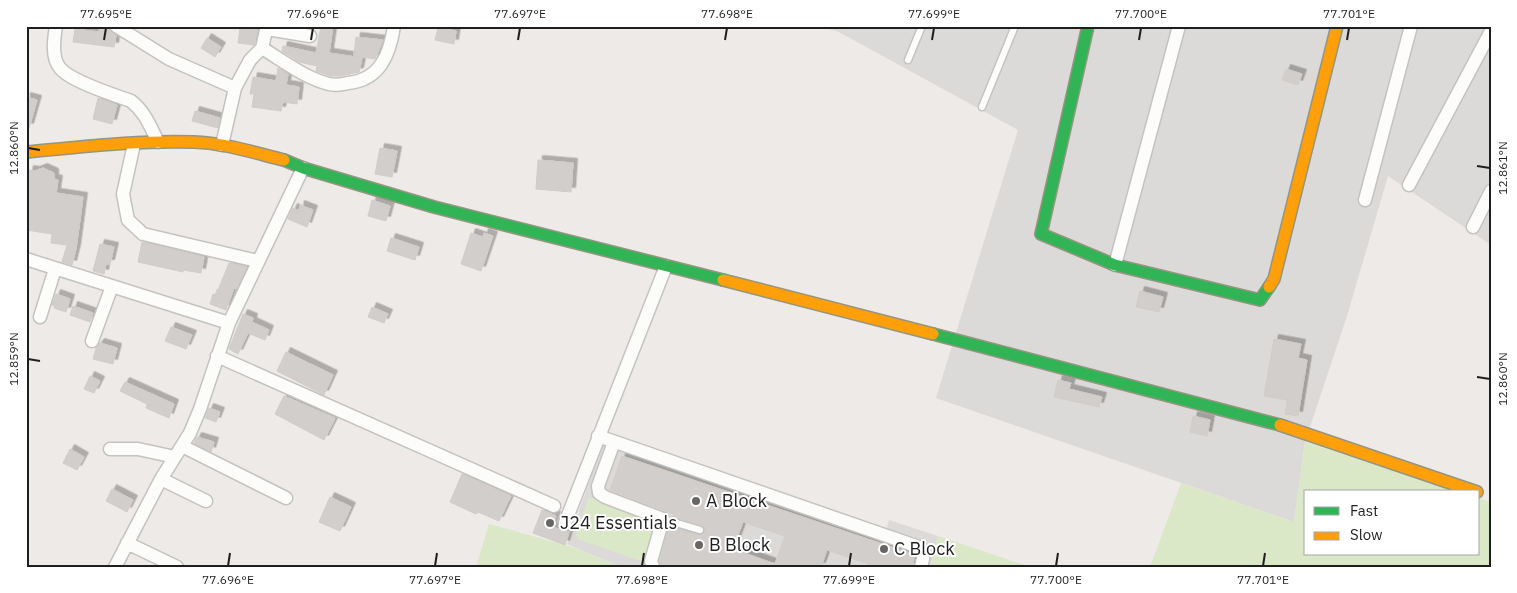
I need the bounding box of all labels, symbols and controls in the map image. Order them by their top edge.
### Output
text: 77.695°E [80,6,132,21]
text: 77.696°E [287,6,339,21]
text: 77.697°E [494,6,546,21]
text: 77.698°E [701,6,753,21]
text: 77.699°E [908,6,960,21]
text: 77.700°E [1115,6,1167,21]
text: 77.701°E [1323,6,1375,21]
text: 12.860°N [6,121,21,175]
text: 12.861°N [1495,141,1510,195]
text: 12.859°N [6,332,21,386]
text: 12.860°N [1495,352,1510,406]
place label: A Block [706,489,768,512]
legend [1304,490,1480,556]
marker: A Block [690,495,702,507]
text: Fast [1350,501,1378,520]
place label: J24 Essentials [560,511,677,534]
marker: J24 Essentials [544,517,556,529]
text: Slow [1350,525,1383,544]
place label: B Block [709,533,771,556]
place label: C Block [894,537,955,560]
marker: B Block [693,539,705,551]
marker: C Block [878,543,890,555]
text: 77.696°E [202,572,254,587]
text: 77.697°E [409,572,461,587]
text: 77.698°E [616,572,668,587]
text: 77.699°E [823,572,875,587]
text: 77.700°E [1030,572,1082,587]
text: 77.701°E [1237,572,1289,587]

